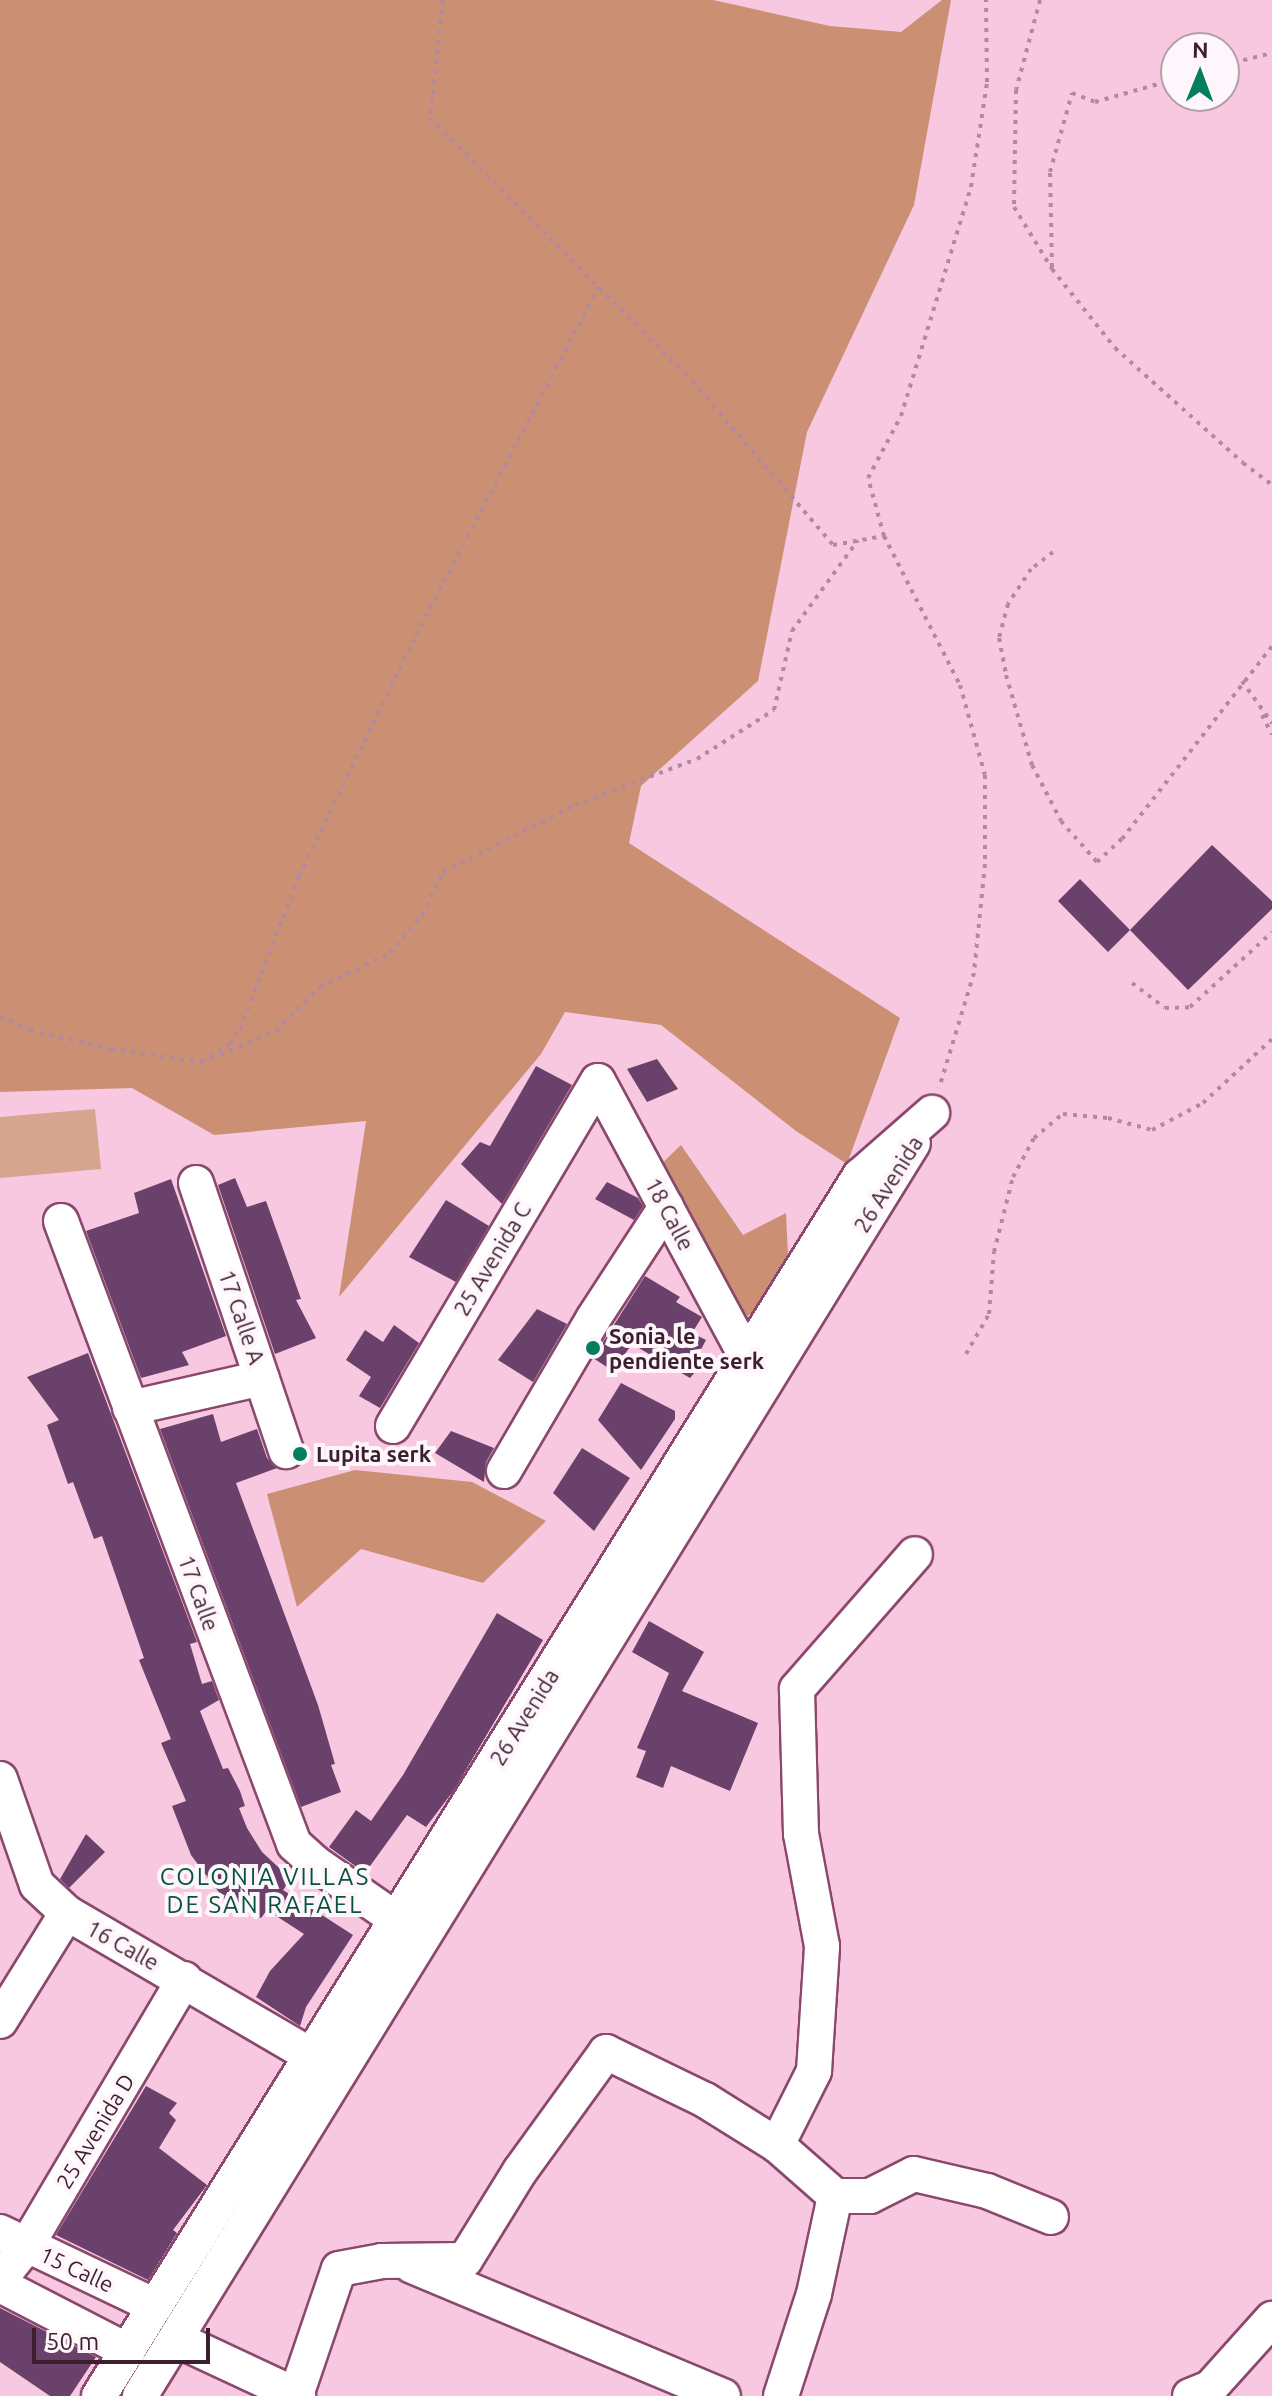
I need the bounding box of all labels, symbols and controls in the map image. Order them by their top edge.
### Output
north arrow [1160,32,1240,112]
text: N [1192,37,1209,62]
street label: 26 Avenida [848,1131,928,1237]
street label: 18 Calle [640,1173,700,1255]
street label: 25 Avenida C [448,1198,536,1320]
street label: 17 Calle A [214,1267,270,1367]
place label: Sonia. le pendiente serk [609,1322,764,1374]
marker: Sonia. le pendiente serk [584,1339,602,1357]
place label: Lupita serk [316,1441,431,1467]
marker: Lupita serk [291,1445,309,1463]
street label: 17 Calle [173,1552,225,1634]
street label: 26 Avenida [484,1664,564,1770]
district label: COLONIA VILLAS DE SAN RAFAEL [160,1863,370,1919]
street label: 16 Calle [82,1914,164,1976]
street label: 25 Avenida D [50,2069,140,2193]
street label: 15 Calle [36,2240,118,2298]
scale bar [36,2312,214,2362]
text: 50 m [46,2328,99,2355]

